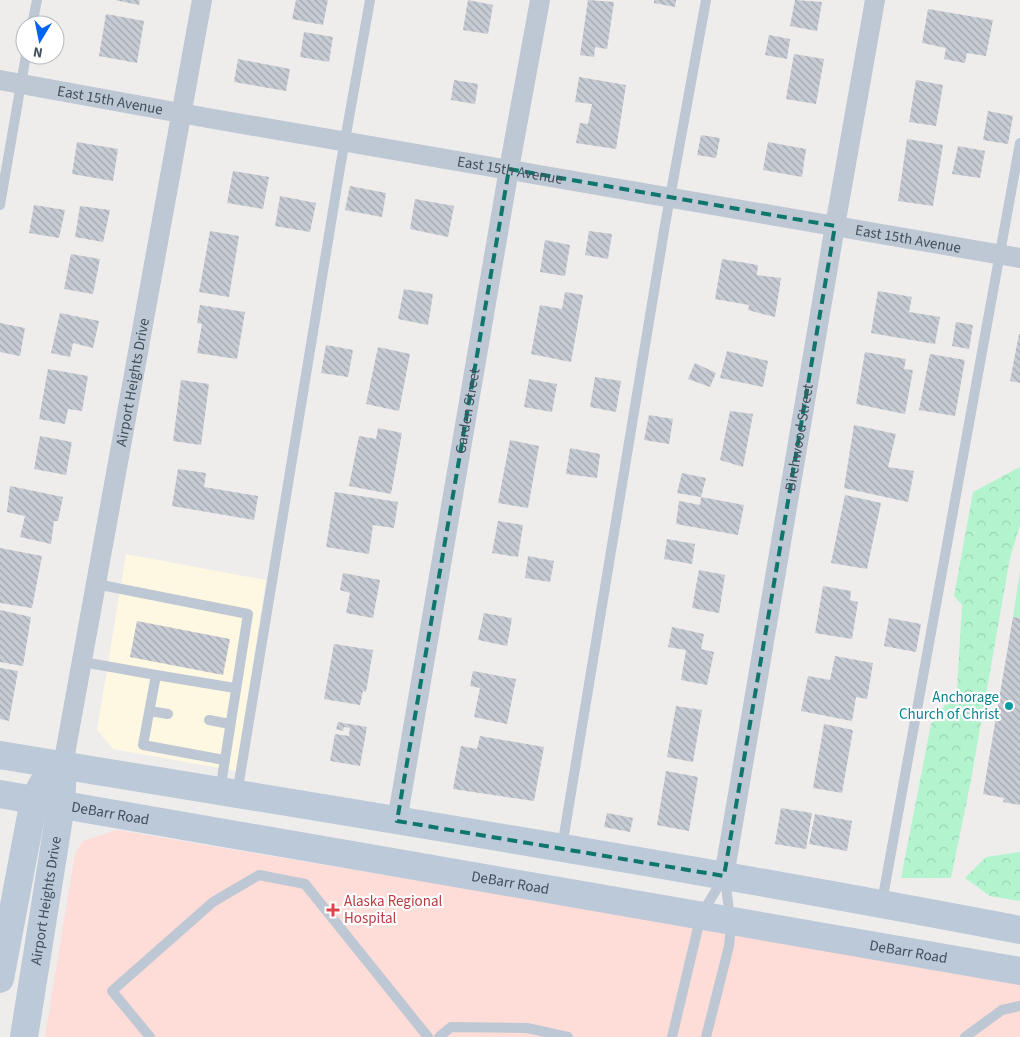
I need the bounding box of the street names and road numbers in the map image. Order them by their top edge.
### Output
street label: East 15th Avenue [56,80,165,120]
street label: East 15th Avenue [456,151,565,190]
street label: East 15th Avenue [854,219,963,258]
street label: Airport Heights Drive [111,316,155,448]
street label: Garden Street [450,367,485,455]
street label: Birchwood Street [779,382,818,493]
street label: DeBarr Road [70,796,151,830]
street label: Airport Heights Drive [25,835,66,967]
street label: DeBarr Road [470,865,551,900]
street label: DeBarr Road [868,935,949,969]

